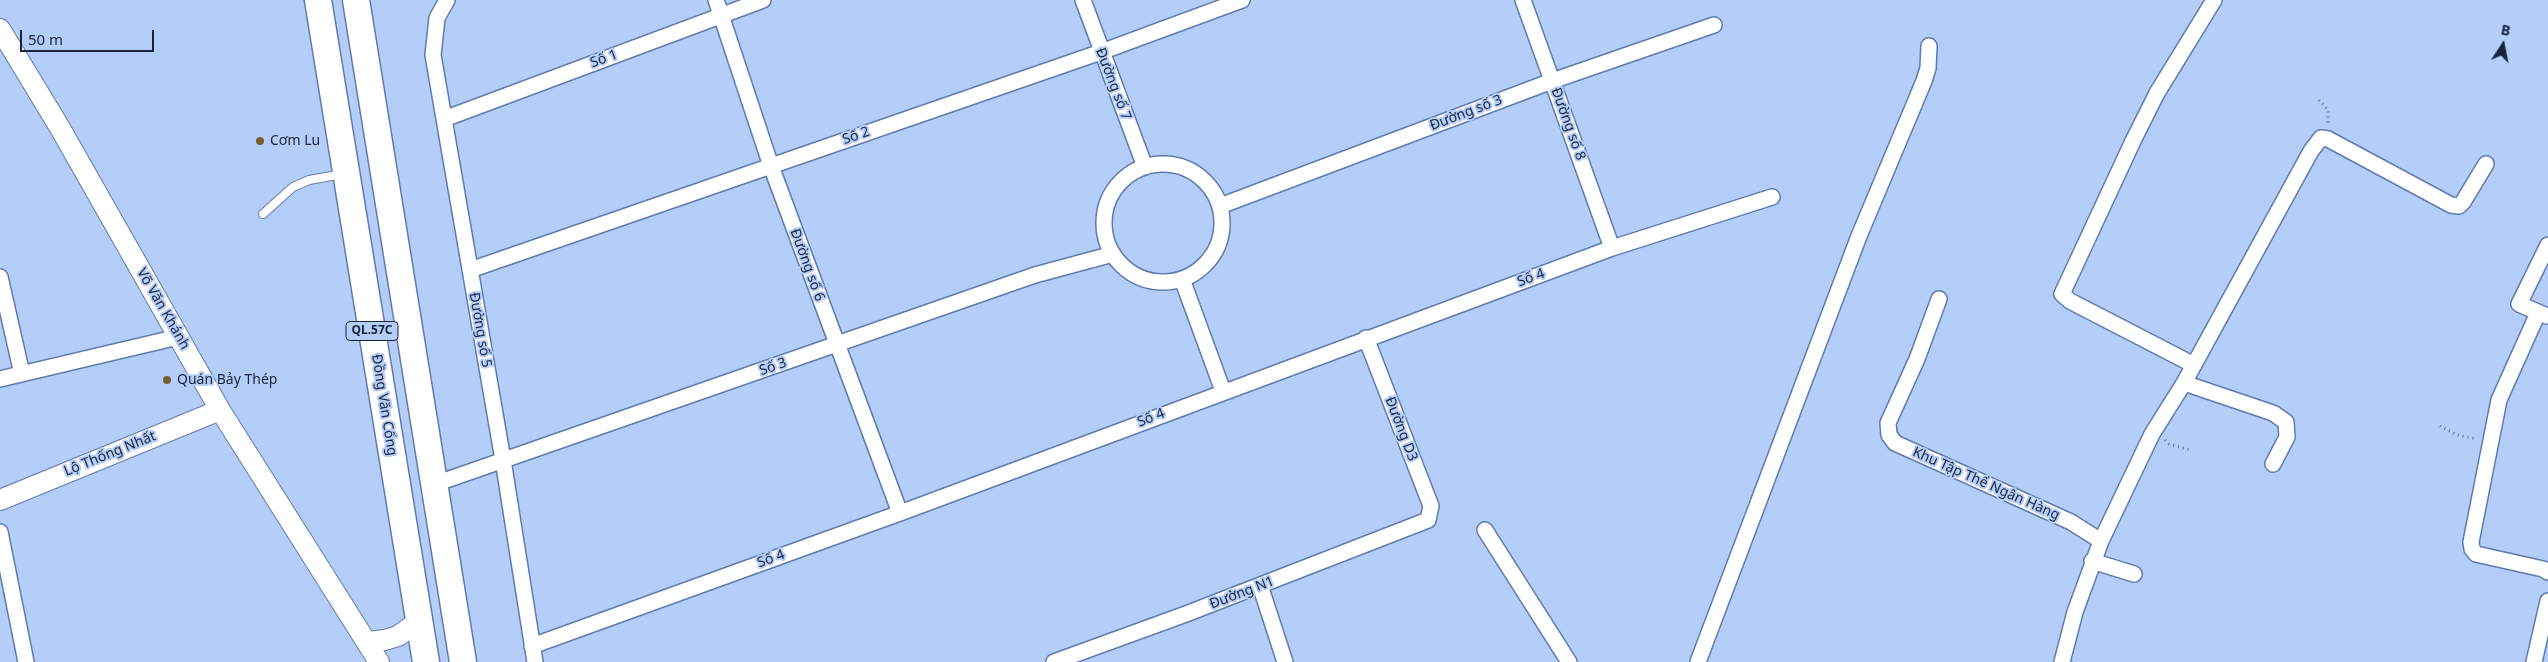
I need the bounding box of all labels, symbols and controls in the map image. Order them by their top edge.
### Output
scale bar [22,20,156,52]
north arrow [2478,20,2528,70]
text: B [2500,20,2512,40]
text: 50 m [28,29,63,49]
street label: Số 1 [588,46,620,72]
street label: Đường số 7 [1092,46,1134,122]
street label: Đường số 8 [1547,85,1589,163]
street label: Đường số 3 [1428,92,1504,134]
street label: Số 2 [840,124,872,148]
place label: Cơm Lu [270,133,320,149]
marker: Cơm Lu [254,135,266,147]
street label: Đường số 6 [786,226,828,304]
street label: Võ Văn Khánh [133,265,193,353]
street label: Số 4 [1515,265,1547,291]
street label: Đường số 5 [465,291,495,369]
road number: QL.57C [346,322,398,341]
street label: Đồng Văn Cống [368,353,400,457]
street label: Số 3 [757,355,789,379]
place label: Quán Bảy Thép [177,372,277,388]
marker: Quán Bảy Thép [161,374,173,386]
street label: Đường D3 [1381,395,1421,463]
street label: Số 4 [1135,405,1167,431]
street label: Lộ Thống Nhất [62,428,158,480]
street label: Khu Tập Thể Ngân Hàng [1910,444,2062,524]
street label: Số 4 [755,546,787,572]
street label: Đường N1 [1207,573,1277,613]

